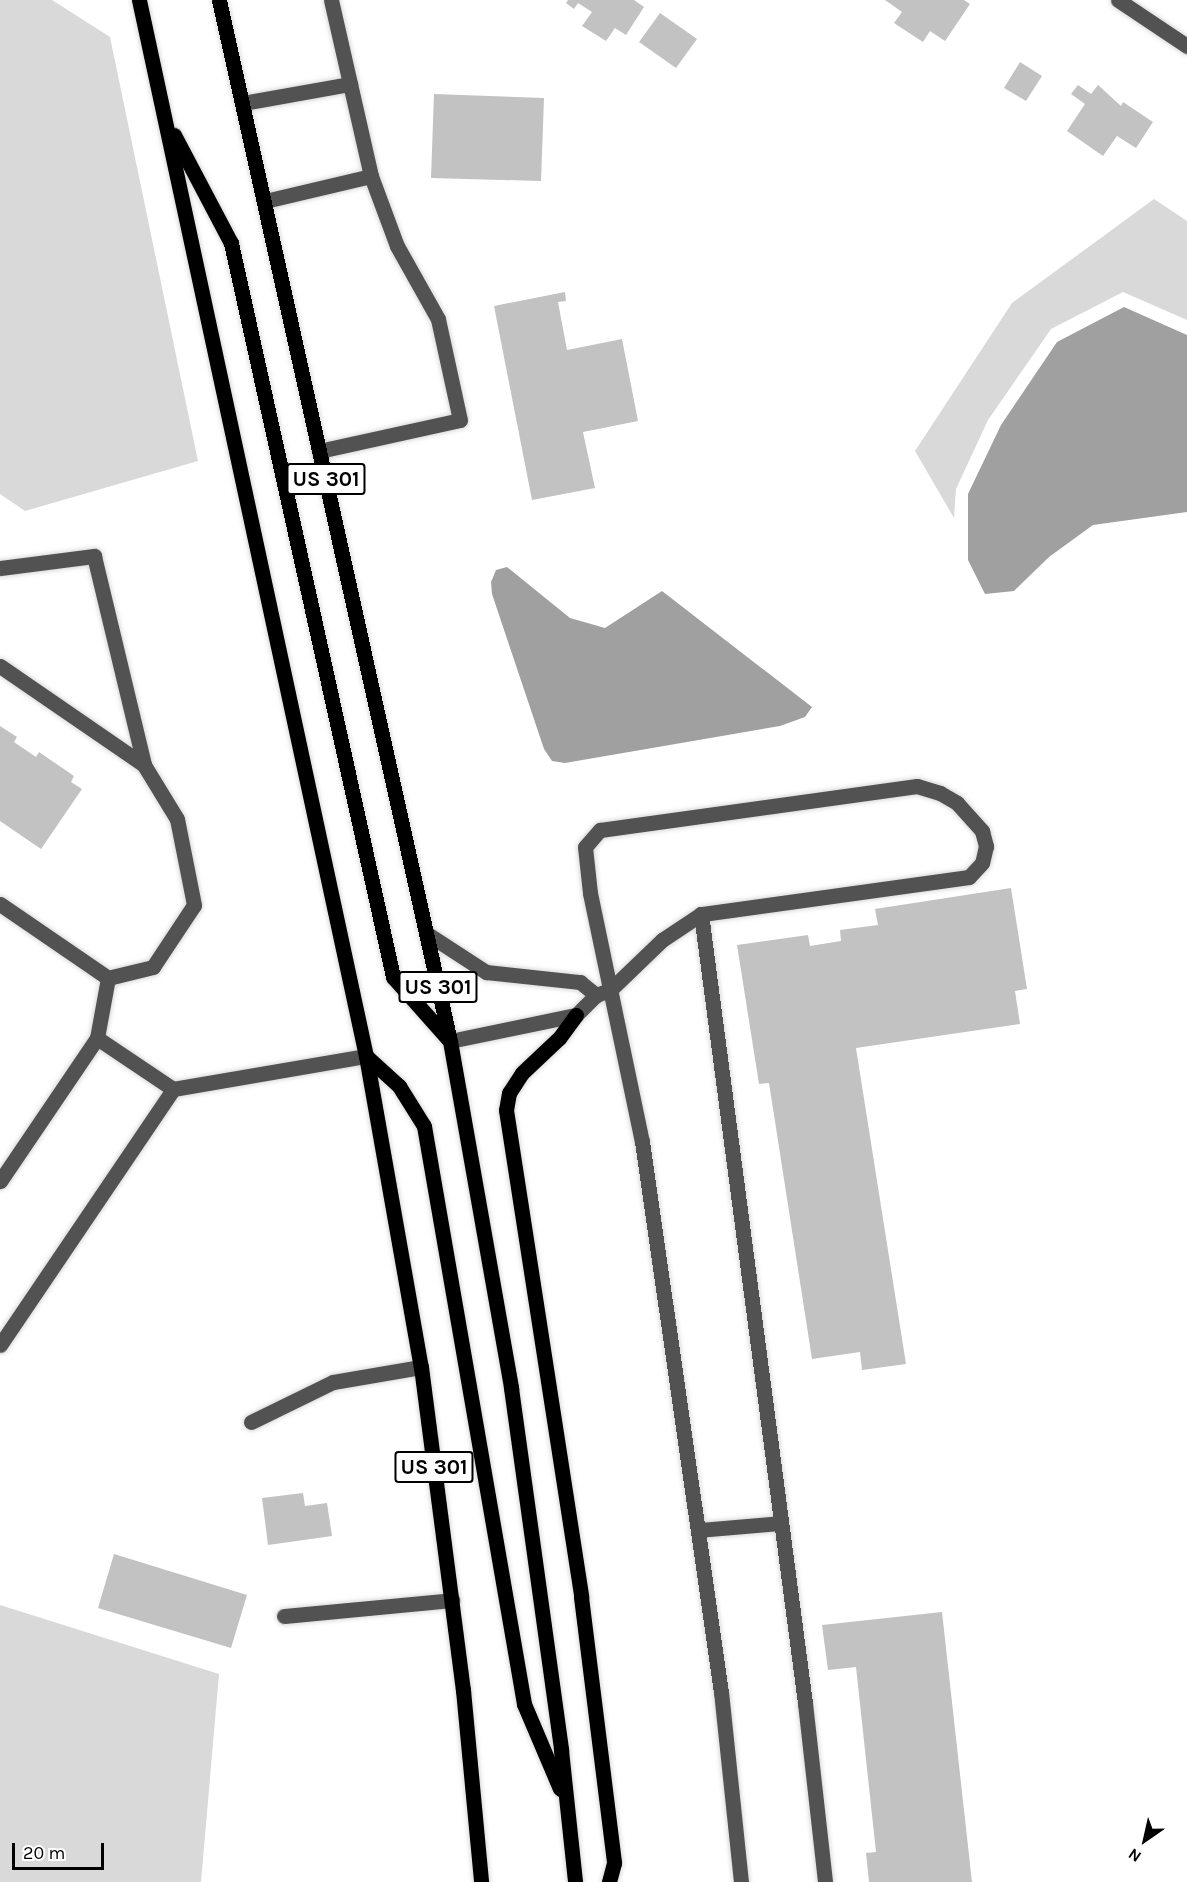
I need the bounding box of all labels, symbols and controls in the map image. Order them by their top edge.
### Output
road number: US 301 [286,461,366,497]
road number: US 301 [398,969,478,1005]
road number: US 301 [394,1449,474,1485]
north arrow [1115,1810,1175,1870]
scale bar [15,1831,106,1869]
text: 20 m [23,1842,65,1864]
text: N [1125,1844,1145,1866]

